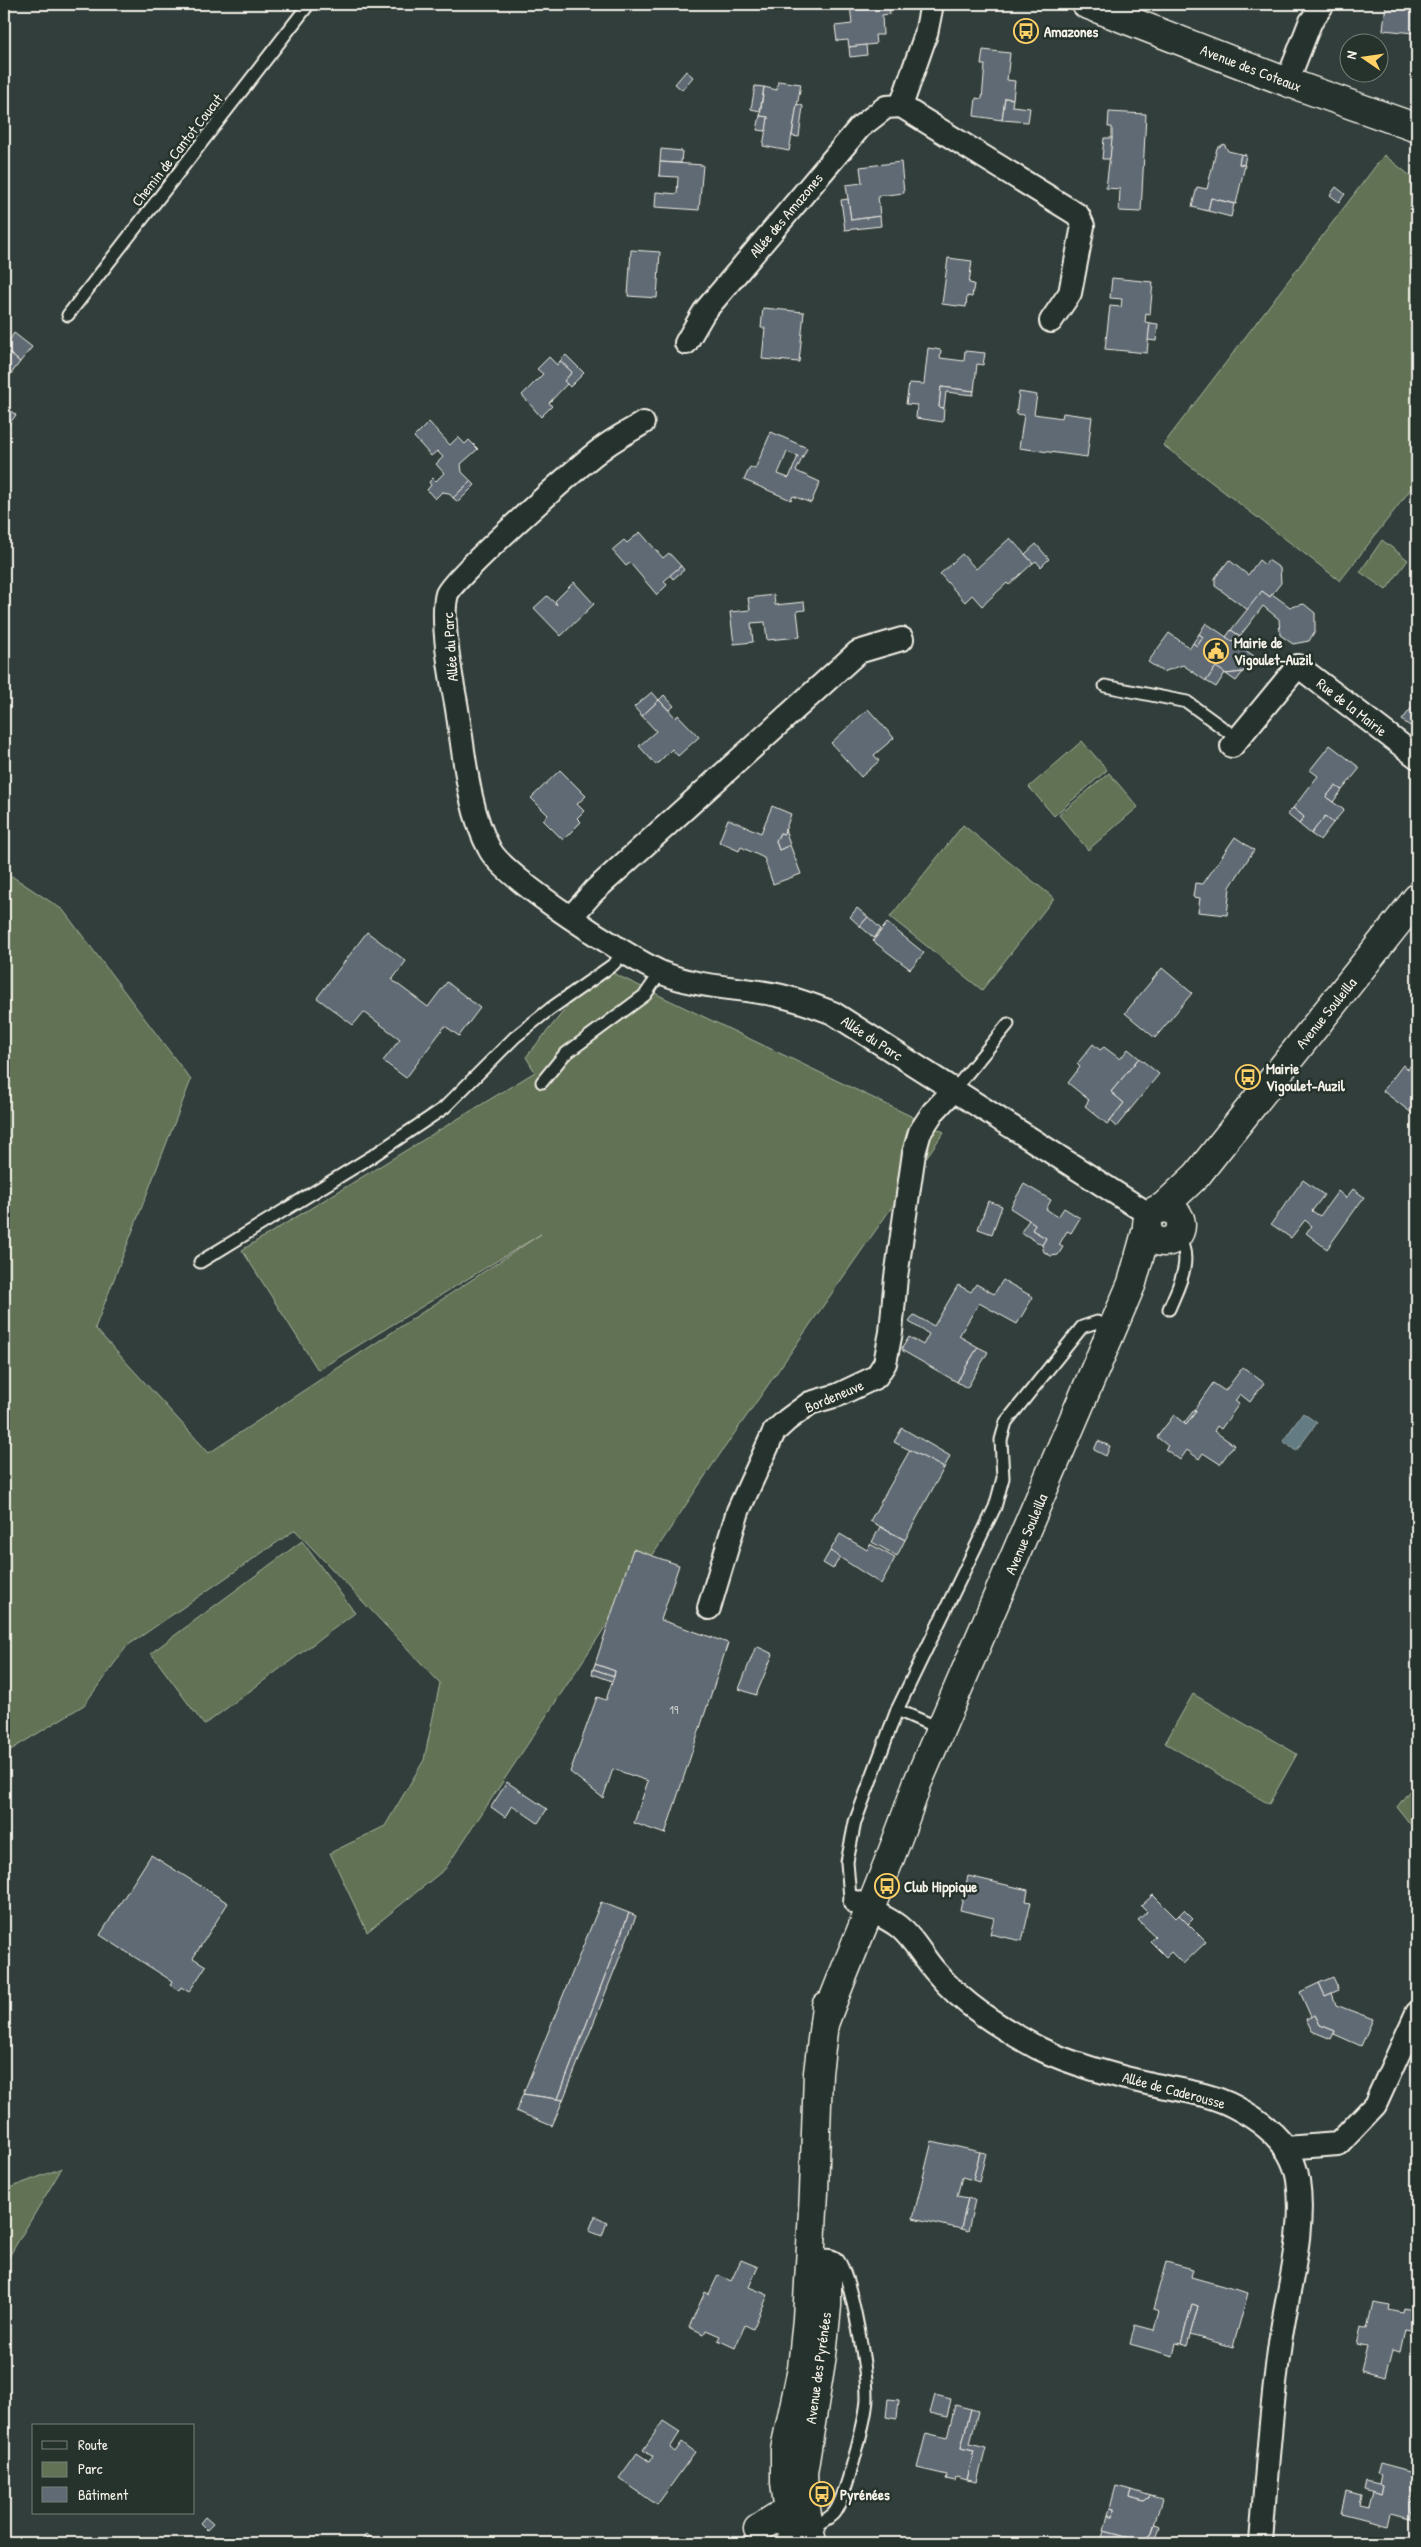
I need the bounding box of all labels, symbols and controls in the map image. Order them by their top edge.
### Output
bus stop icon: Amazones [1013,18,1039,44]
place label: Amazones [1044,21,1099,42]
north arrow [1338,32,1388,82]
street label: Avenue des Coteaux [1198,39,1305,97]
text: N [1341,49,1361,61]
street label: Chemin de Cantot Coucut [126,89,228,211]
street label: Allée des Amazones [744,168,828,262]
street label: Allée du Parc [437,612,463,682]
place label: Mairie de Vigoulet-Auzil [1234,632,1314,671]
public building icon: Mairie de Vigoulet-Auzil [1203,638,1229,664]
street label: Rue de la Mairie [1312,673,1392,741]
street label: Avenue Souleilla [1291,973,1361,1053]
street label: Allée du Parc [837,1010,907,1066]
place label: Mairie Vigoulet-Auzil [1266,1058,1346,1097]
bus stop icon: Mairie Vigoulet-Auzil [1235,1064,1261,1090]
street label: Bordeneuve [801,1374,867,1418]
street label: Avenue Souleilla [1000,1490,1053,1578]
house number: 19 [670,1701,679,1718]
bus stop icon: Club Hippique [874,1873,900,1899]
place label: Club Hippique [904,1876,977,1898]
street label: Allée de Caderousse [1120,2066,1228,2114]
street label: Avenue des Pyrénées [800,2311,836,2425]
legend [32,2424,195,2514]
text: Route [78,2434,108,2455]
text: Parc [78,2458,103,2479]
bus stop icon: Pyrénées [809,2481,835,2507]
text: Bâtiment [78,2484,129,2505]
place label: Pyrénées [840,2484,890,2506]

